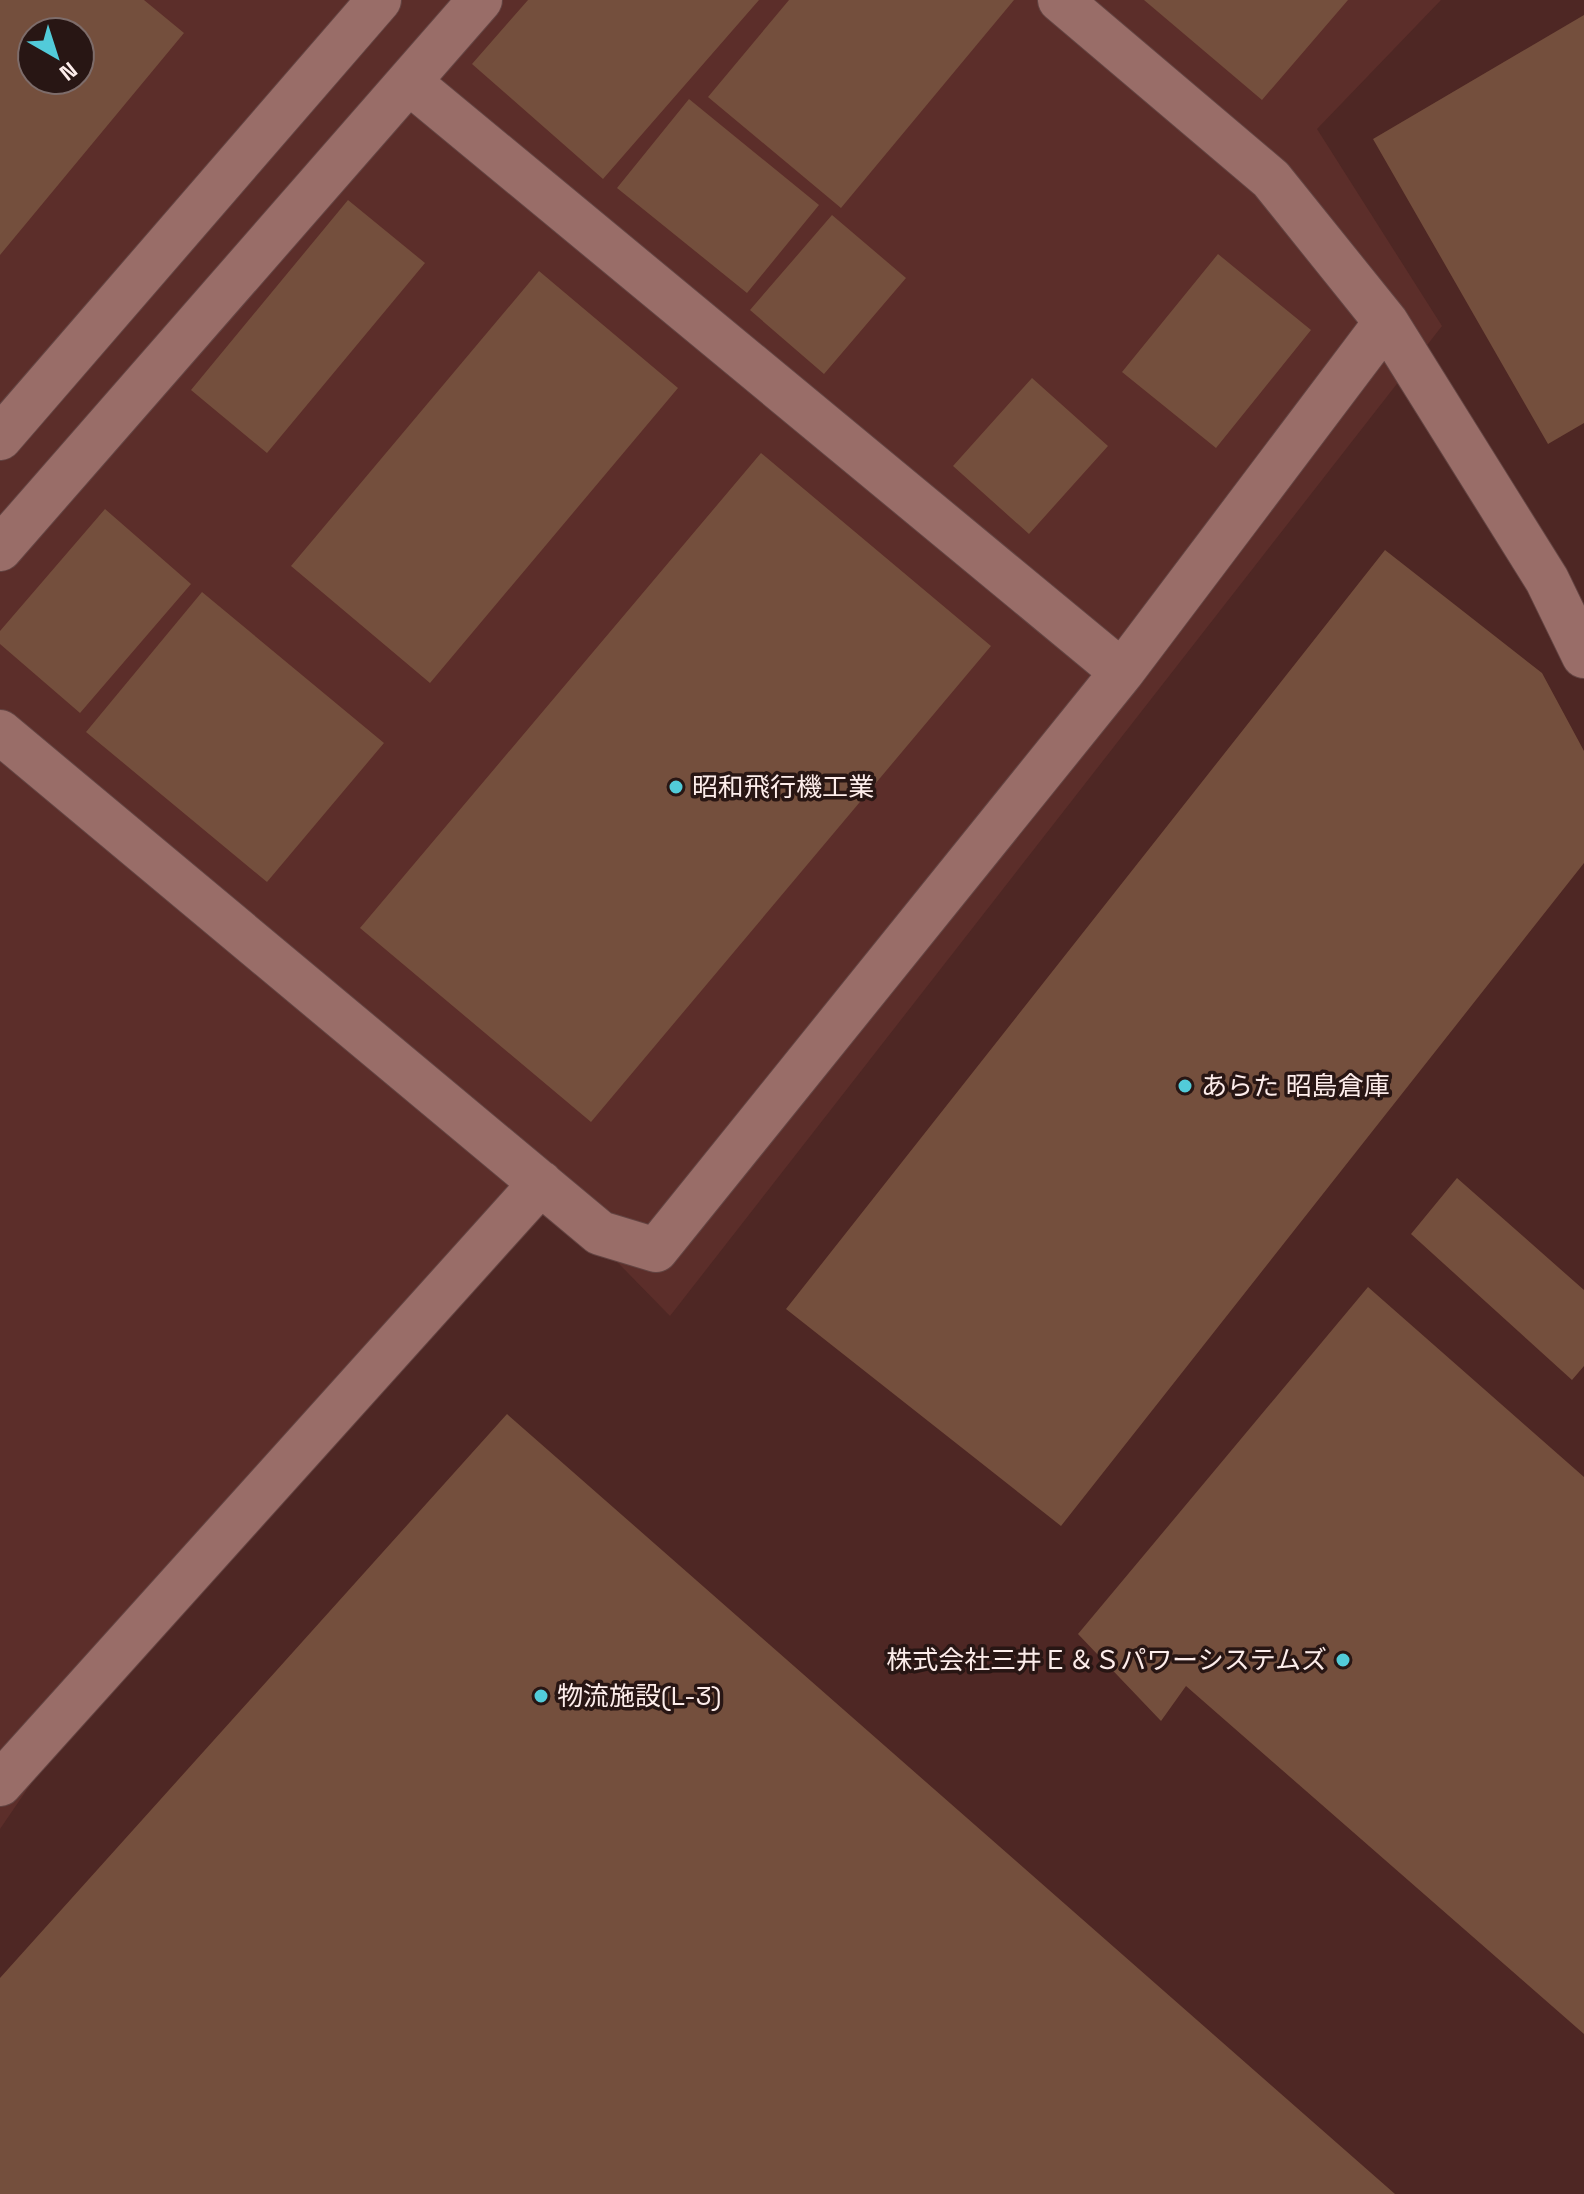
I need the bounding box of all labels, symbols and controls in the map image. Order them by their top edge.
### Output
north arrow [16,16,96,96]
text: N [54,56,83,87]
place label: 昭和飛行機工業 [692,770,874,804]
marker: 昭和飛行機工業 [667,778,685,796]
place label: あらた 昭島倉庫 [1201,1069,1390,1103]
marker: あらた 昭島倉庫 [1176,1077,1194,1095]
place label: 株式会社三井Ｅ＆Ｓパワーシステムズ [886,1643,1327,1677]
marker: 株式会社三井Ｅ＆Ｓパワーシステムズ [1334,1651,1352,1669]
place label: 物流施設(L-3) [557,1679,721,1713]
marker: 物流施設(L-3) [532,1687,550,1705]

